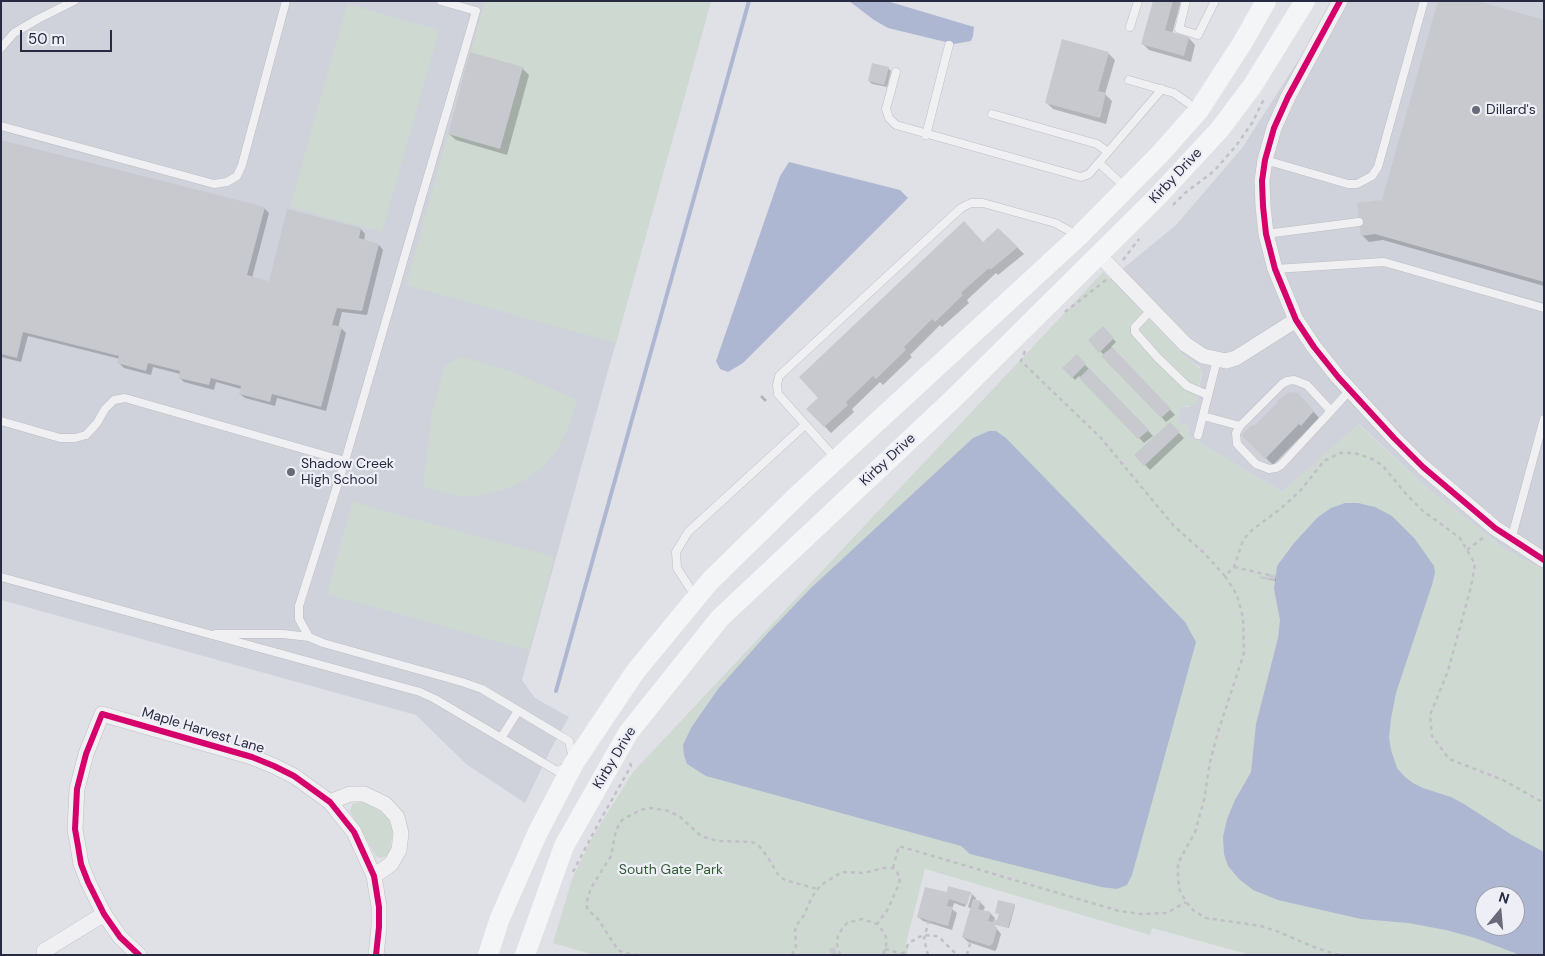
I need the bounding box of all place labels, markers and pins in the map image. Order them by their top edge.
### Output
place label: Dillard's [1486,102,1536,118]
marker: Dillard's [1470,104,1482,116]
place label: Shadow Creek High School [301,456,394,488]
marker: Shadow Creek High School [285,466,297,478]

